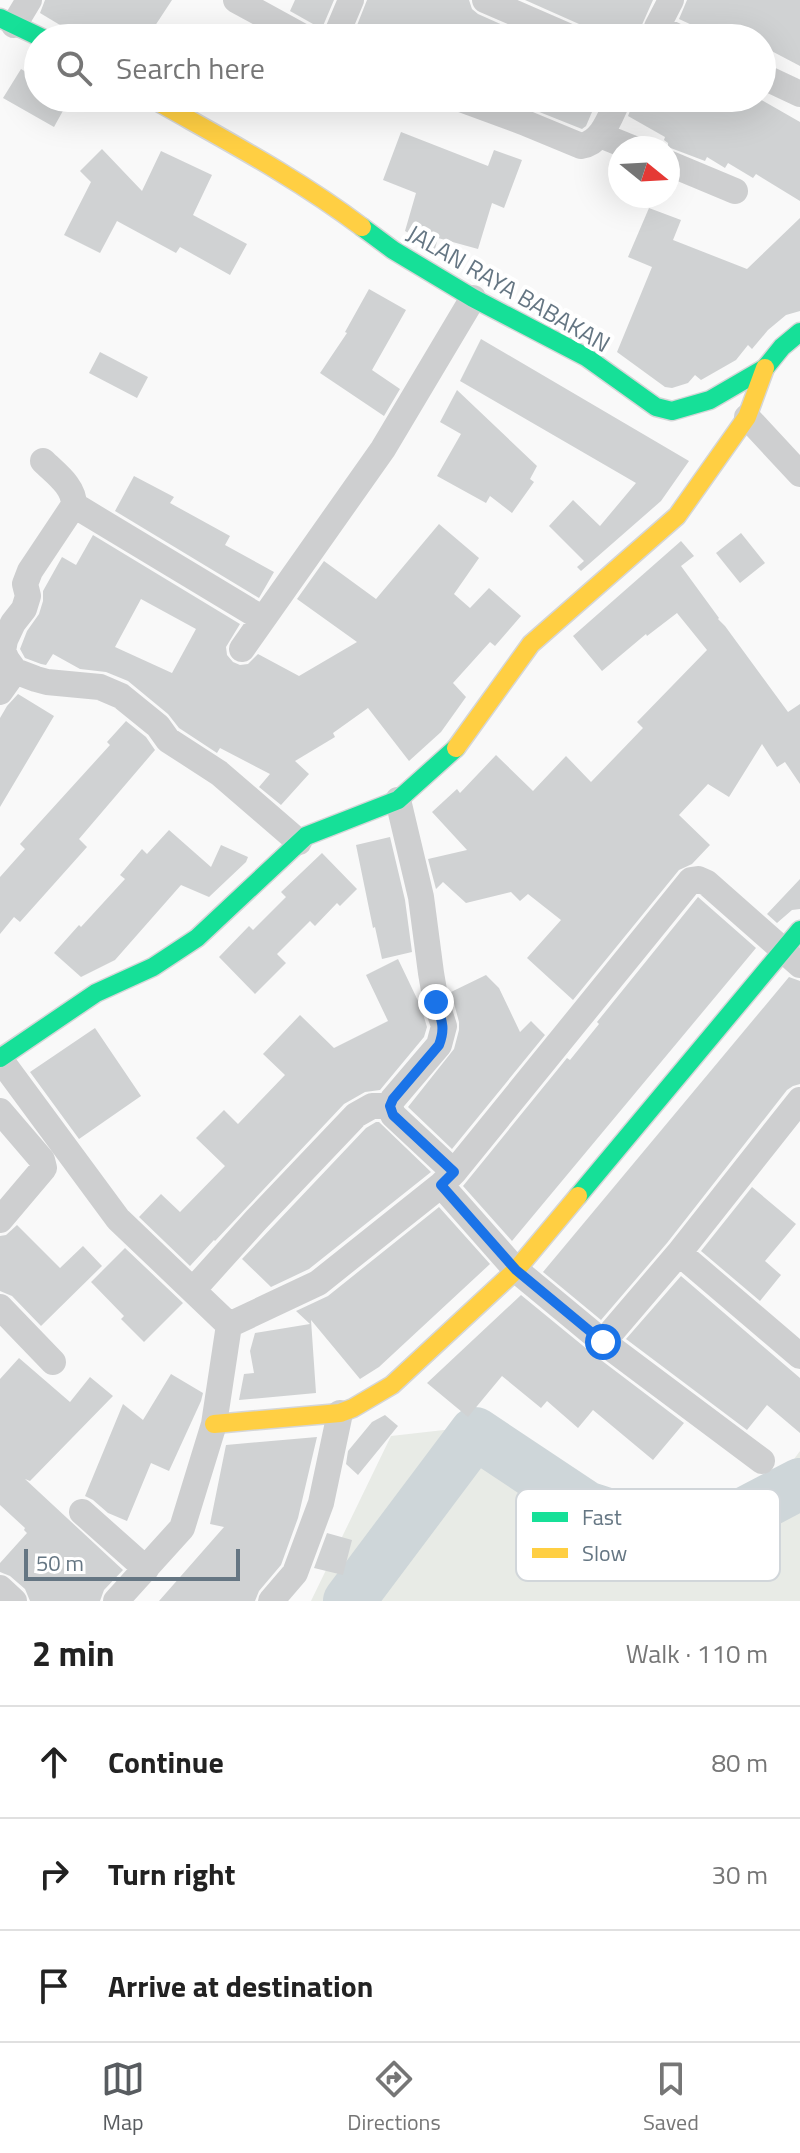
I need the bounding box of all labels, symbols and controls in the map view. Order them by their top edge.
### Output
search box [24,24,776,112]
text: Search here [116,45,265,91]
icon: search [52,46,96,90]
north arrow [608,136,680,208]
street label: JALAN RAYA BABAKAN [401,215,617,361]
route end [418,984,454,1020]
route start [585,1324,621,1360]
legend [516,1489,780,1581]
text: Fast [582,1500,622,1534]
text: Slow [582,1536,628,1570]
scale bar [24,1545,240,1581]
text: 50 m [36,1546,84,1580]
text: 2 min [32,1627,115,1679]
text: Walk · 110 m [626,1634,768,1673]
text: Continue [108,1739,224,1785]
icon: ahead [32,1740,76,1784]
text: 80 m [711,1743,768,1782]
text: Turn right [108,1851,236,1897]
icon: right [32,1852,76,1896]
text: 30 m [711,1855,768,1894]
text: Arrive at destination [108,1963,373,2009]
icon: arrive [32,1964,76,2008]
tab: Map [101,2057,145,2139]
tab: Directions [347,2057,441,2139]
tab: Saved [643,2057,699,2139]

